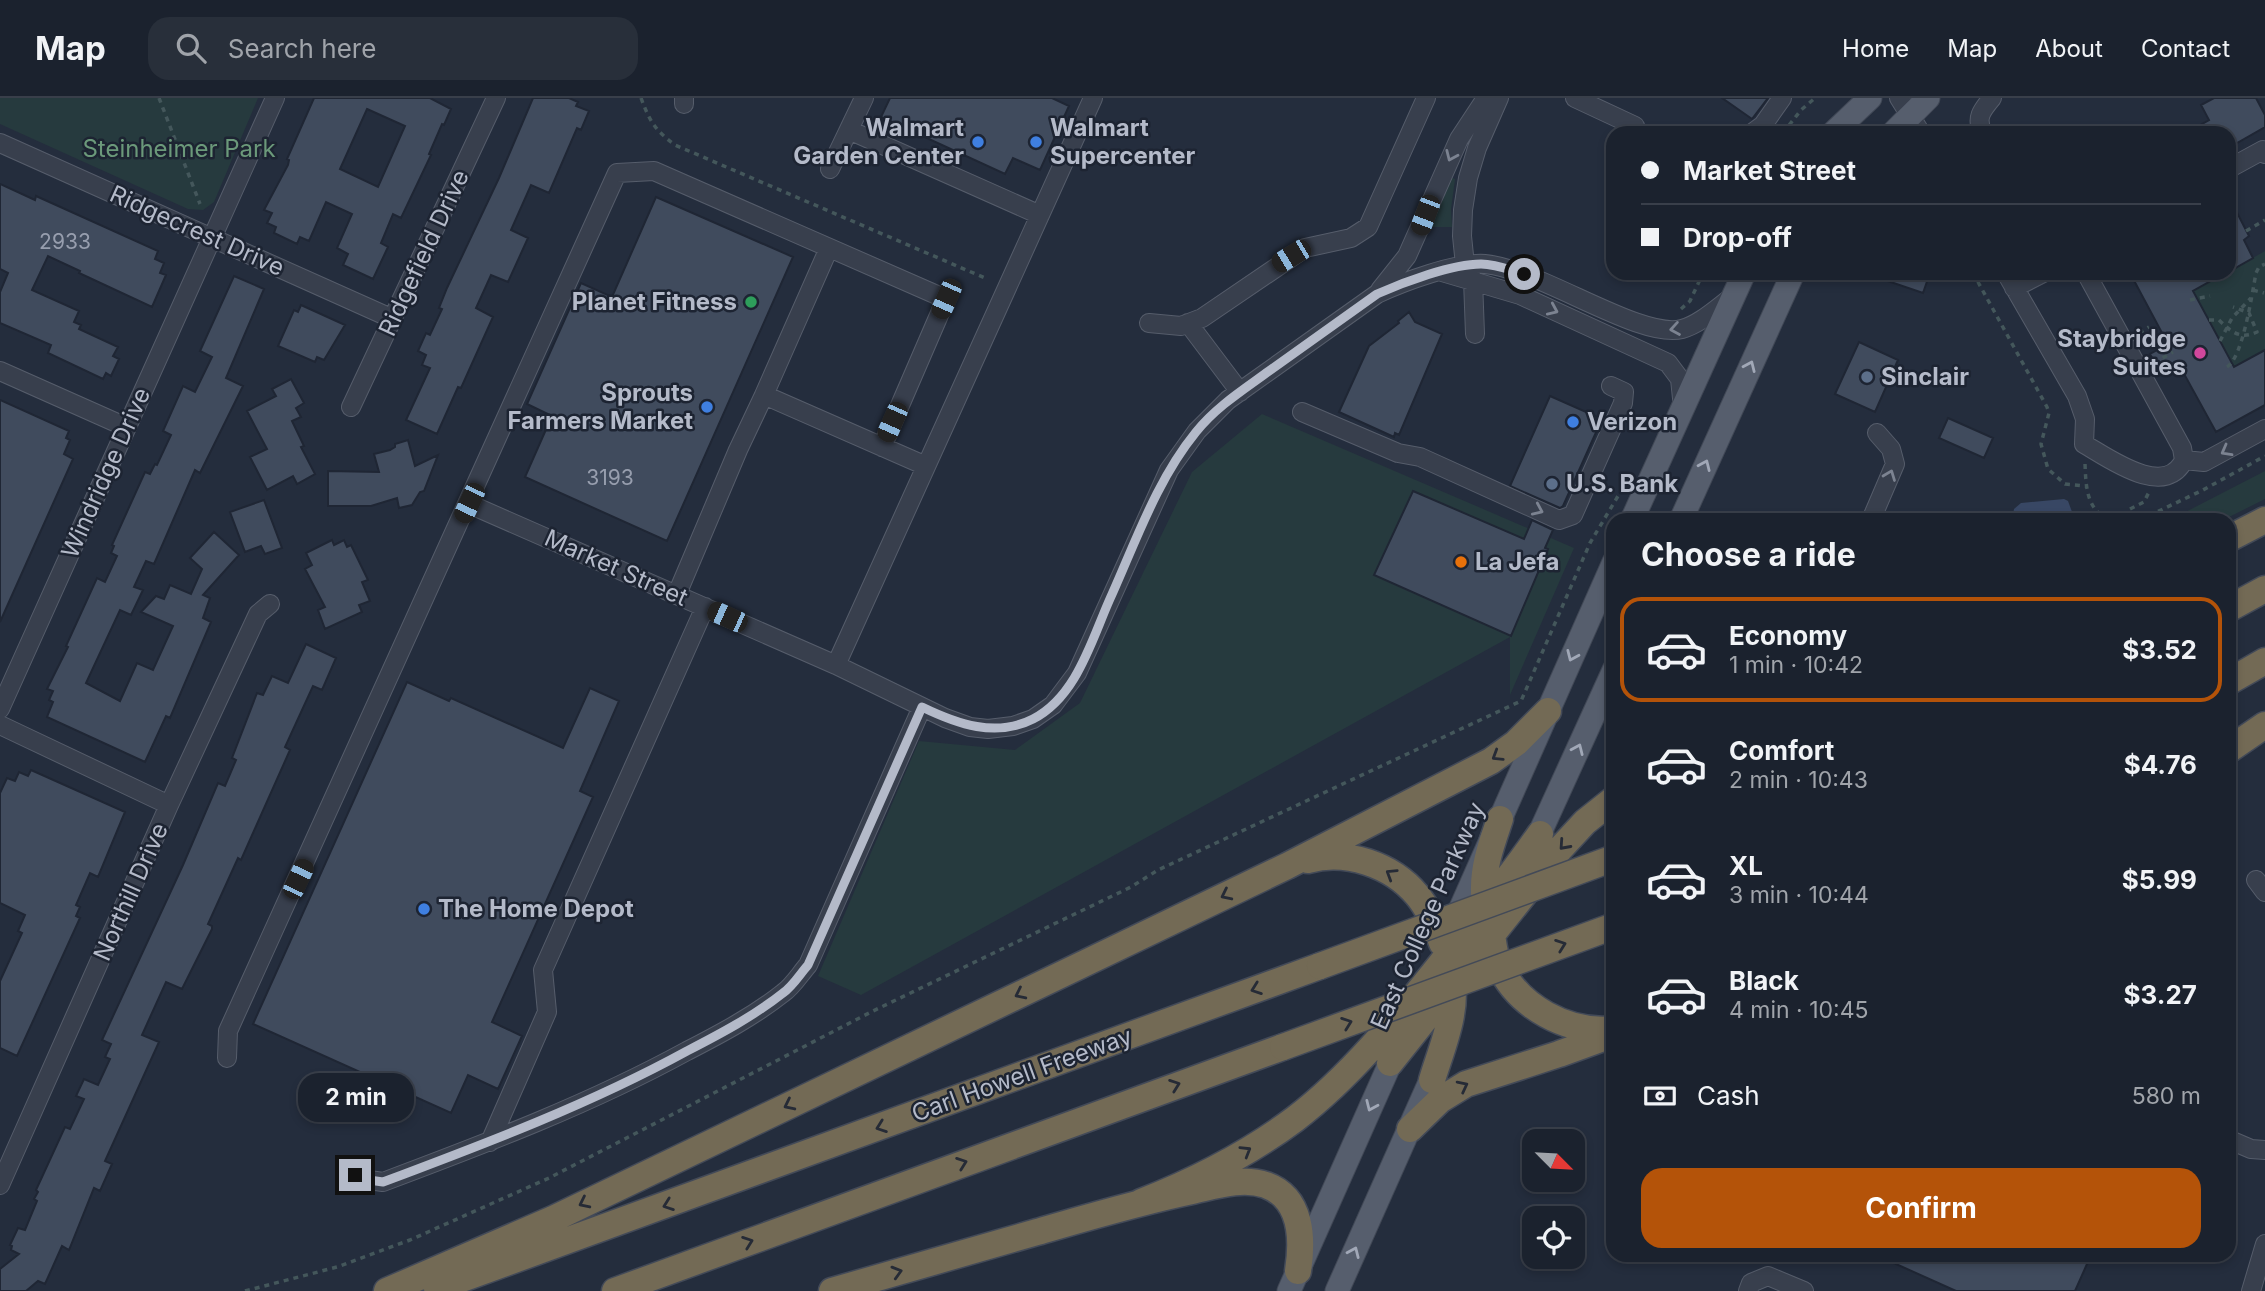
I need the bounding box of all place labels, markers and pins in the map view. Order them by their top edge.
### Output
place label: Walmart Garden Center [793,113,964,170]
place label: Walmart Supercenter [1050,113,1195,170]
marker: Walmart Garden Center [970,134,986,150]
marker: Walmart Supercenter [1028,134,1044,150]
place label: Planet Fitness [572,287,737,316]
marker: Planet Fitness [743,294,759,310]
place label: Staybridge Suites [2057,324,2186,381]
marker: Staybridge Suites [2192,345,2208,361]
place label: Sinclair [1881,362,1969,391]
marker: Sinclair [1859,369,1875,385]
place label: Sprouts Farmers Market [507,378,693,435]
marker: Sprouts Farmers Market [699,399,715,415]
place label: Verizon [1587,407,1677,436]
marker: Verizon [1565,414,1581,430]
place label: U.S. Bank [1566,469,1678,498]
marker: U.S. Bank [1544,476,1560,492]
place label: La Jefa [1475,547,1560,576]
marker: La Jefa [1453,554,1469,570]
place label: The Home Depot [438,894,634,923]
marker: The Home Depot [416,901,432,917]

